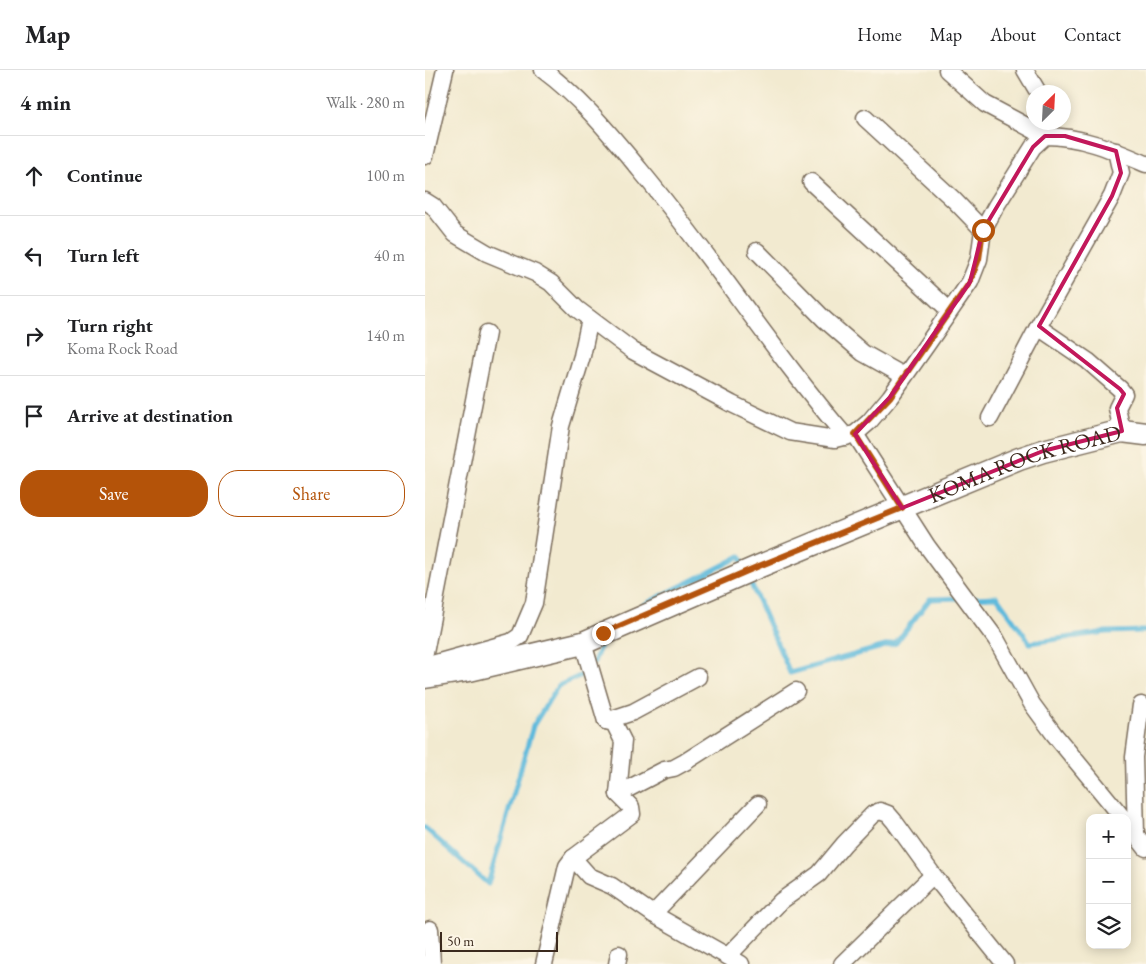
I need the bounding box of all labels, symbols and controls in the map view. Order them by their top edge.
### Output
text: Map [25,19,70,50]
text: Home [857,23,902,46]
text: Map [930,23,962,46]
text: About [990,23,1036,46]
text: Contact [1064,23,1121,46]
north arrow [1026,85,1071,130]
text: 4 min [20,89,71,116]
text: Walk · 280 m [326,92,405,113]
icon: ahead [20,162,48,190]
text: Continue [67,163,142,188]
text: 100 m [366,165,405,186]
route start [972,219,995,242]
icon: left [20,242,48,270]
text: Turn left [67,243,139,268]
text: 40 m [374,245,405,266]
text: Turn right [67,313,153,338]
icon: right [20,322,48,350]
text: 140 m [366,325,405,346]
text: Koma Rock Road [67,338,178,359]
icon: arrive [20,402,48,430]
text: Arrive at destination [67,403,233,428]
street label: KOMA ROCK ROAD [924,417,1124,510]
button: Save [20,470,208,517]
button: Share [218,470,405,517]
route end [592,622,615,645]
map controls [1086,814,1131,949]
button: + [1086,814,1131,859]
button: − [1086,859,1131,904]
button: layers [1086,904,1131,949]
scale bar [440,929,557,952]
text: 50 m [447,932,474,950]

